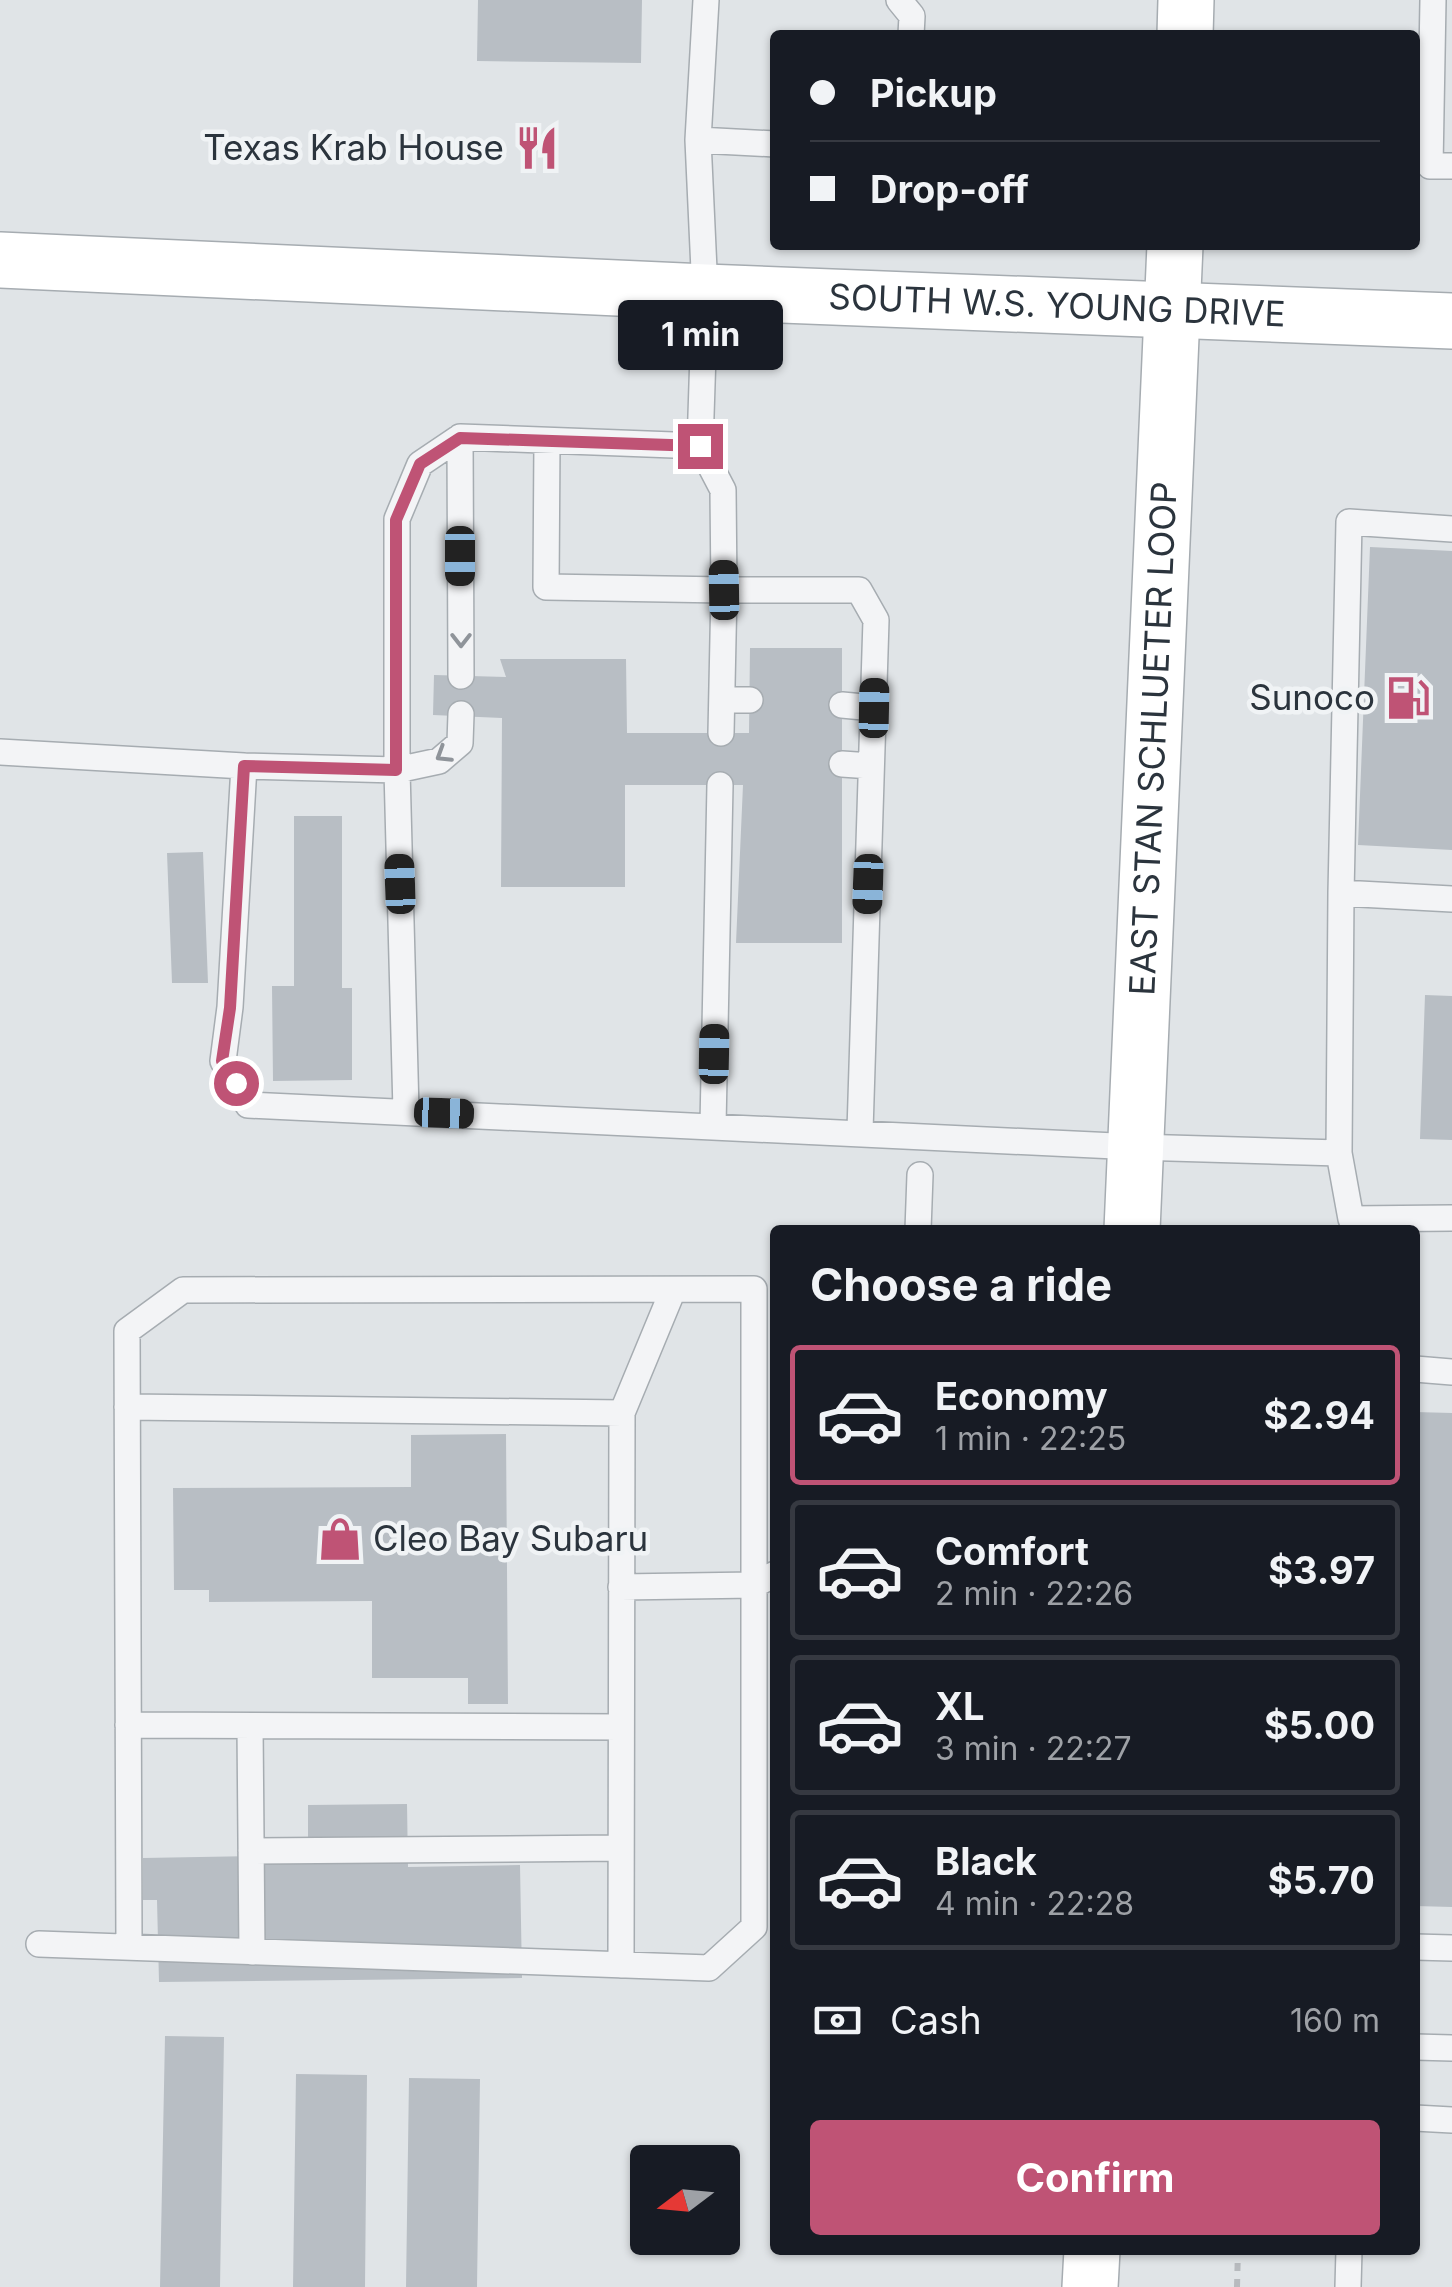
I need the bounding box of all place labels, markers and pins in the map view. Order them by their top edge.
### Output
restaurant icon: Texas Krab House [513,124,561,172]
place label: Texas Krab House [203,126,504,168]
fuel station icon: Sunoco [1384,674,1432,722]
place label: Sunoco [1249,676,1375,718]
shop icon: Cleo Bay Subaru [316,1515,364,1563]
place label: Cleo Bay Subaru [373,1517,648,1559]

